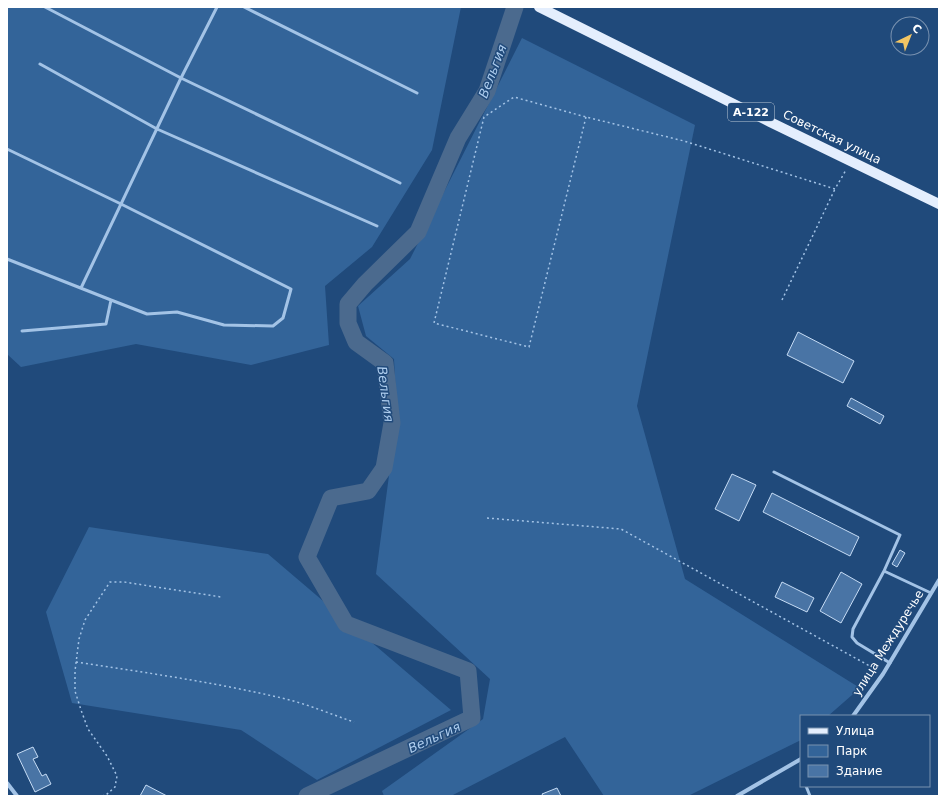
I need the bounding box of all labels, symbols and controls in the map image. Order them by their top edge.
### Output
north arrow [890,16,930,56]
text: С [909,22,924,37]
water label: Вельгия [475,42,510,100]
road number: А-122 [728,103,774,121]
street label: Советская улица [781,107,883,167]
water label: Вельгия [374,365,397,423]
street label: улица Междуречье [850,587,926,699]
legend [800,715,930,787]
water label: Вельгия [406,719,463,756]
text: Улица [836,724,874,738]
text: Парк [836,744,867,758]
text: Здание [836,764,882,778]

